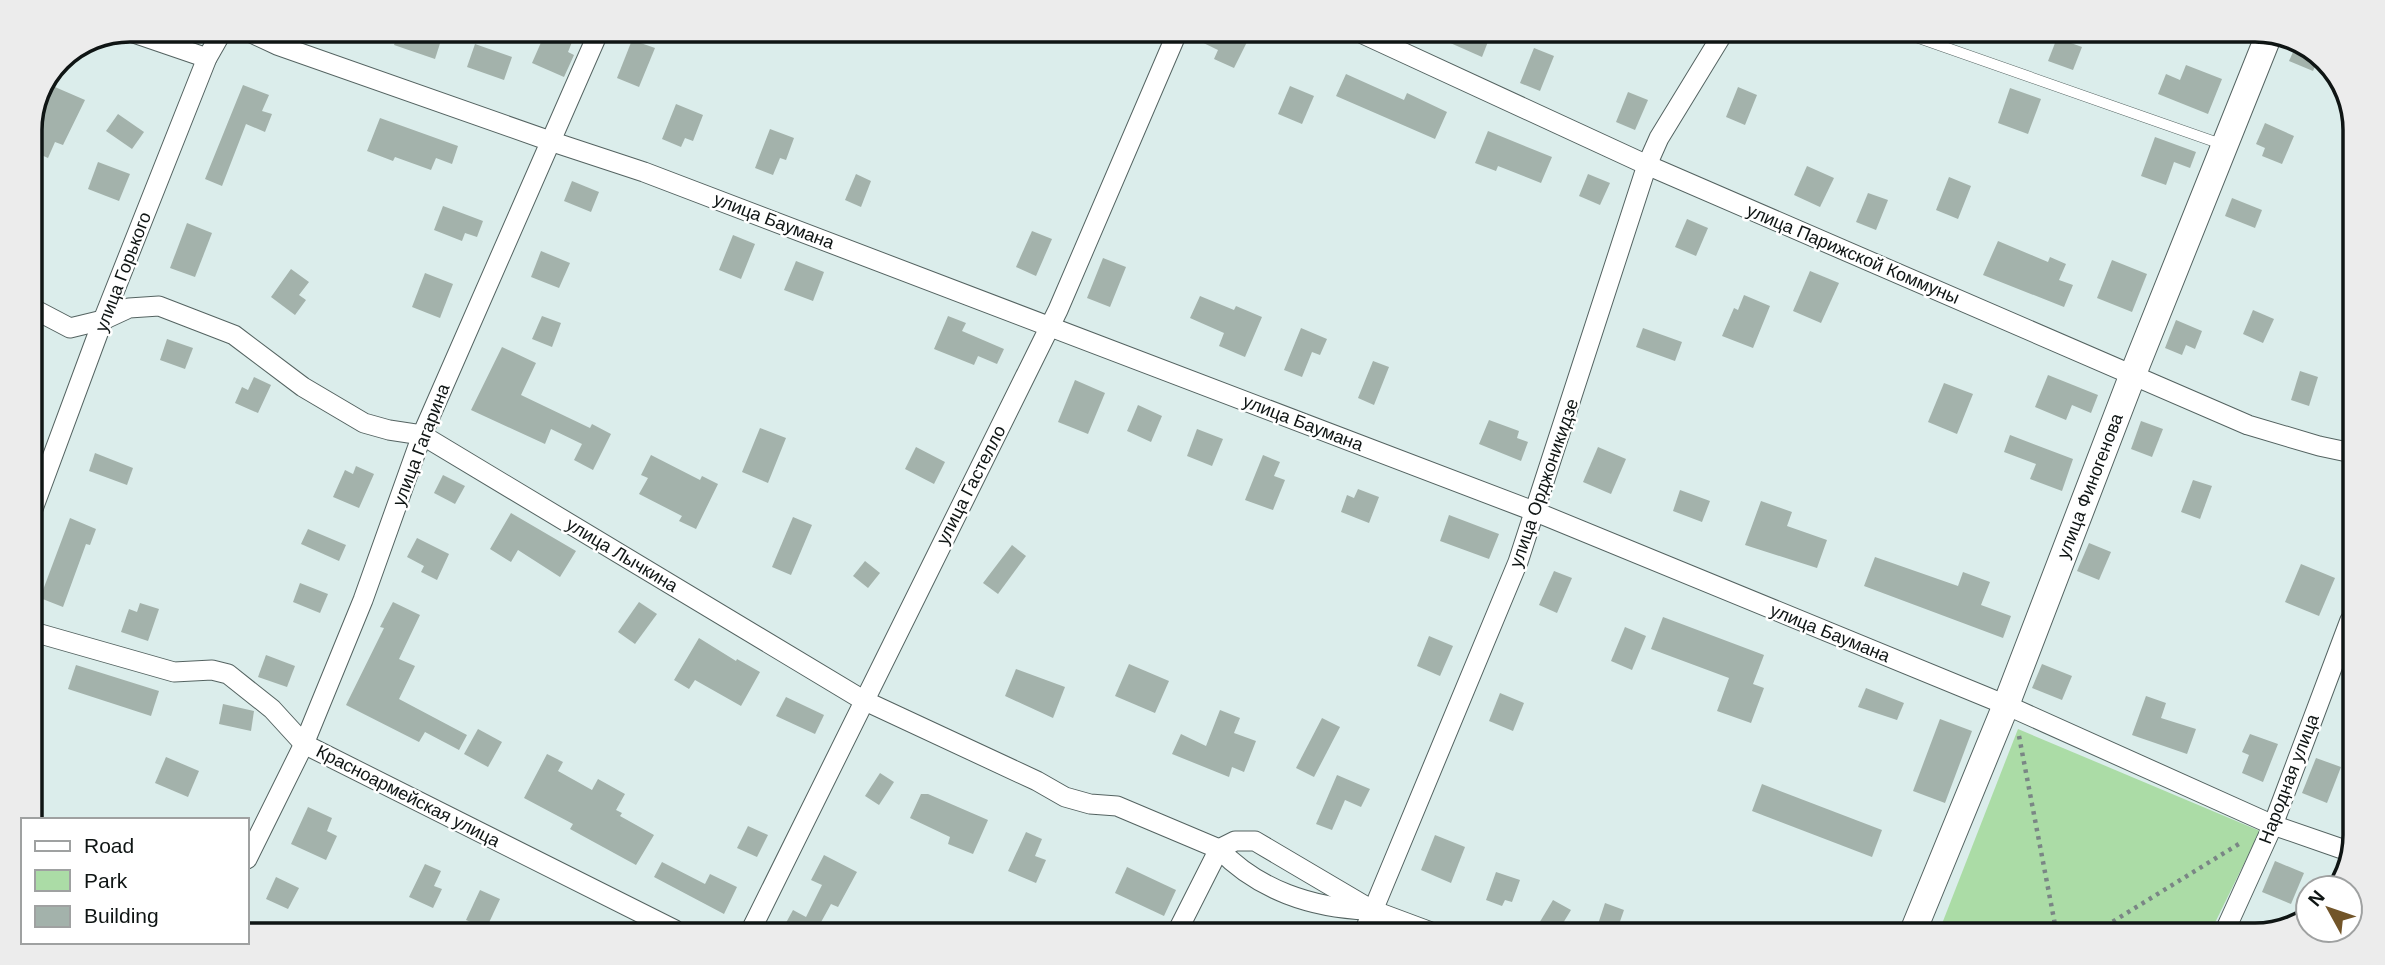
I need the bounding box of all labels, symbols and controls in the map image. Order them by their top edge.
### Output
street label: улица Баумана [711,189,838,253]
street label: улица Парижской Коммуны [1744,200,1962,308]
street label: улица Горького [91,209,155,335]
street label: улица Гагарина [388,380,454,509]
street label: улица Баумана [1240,391,1367,455]
street label: улица Орджоникидзе [1506,396,1582,570]
street label: улица Финогенова [2053,410,2127,561]
street label: улица Гастелло [932,422,1010,548]
street label: улица Лычкина [563,514,682,597]
street label: улица Баумана [1767,600,1894,666]
street label: Народная улица [2255,710,2323,847]
street label: Красноармейская улица [313,741,504,852]
legend [21,818,248,944]
text: Road [84,834,134,857]
text: Park [84,869,128,892]
north arrow [2294,874,2364,944]
text: N [2304,886,2329,910]
text: Building [84,904,159,927]

